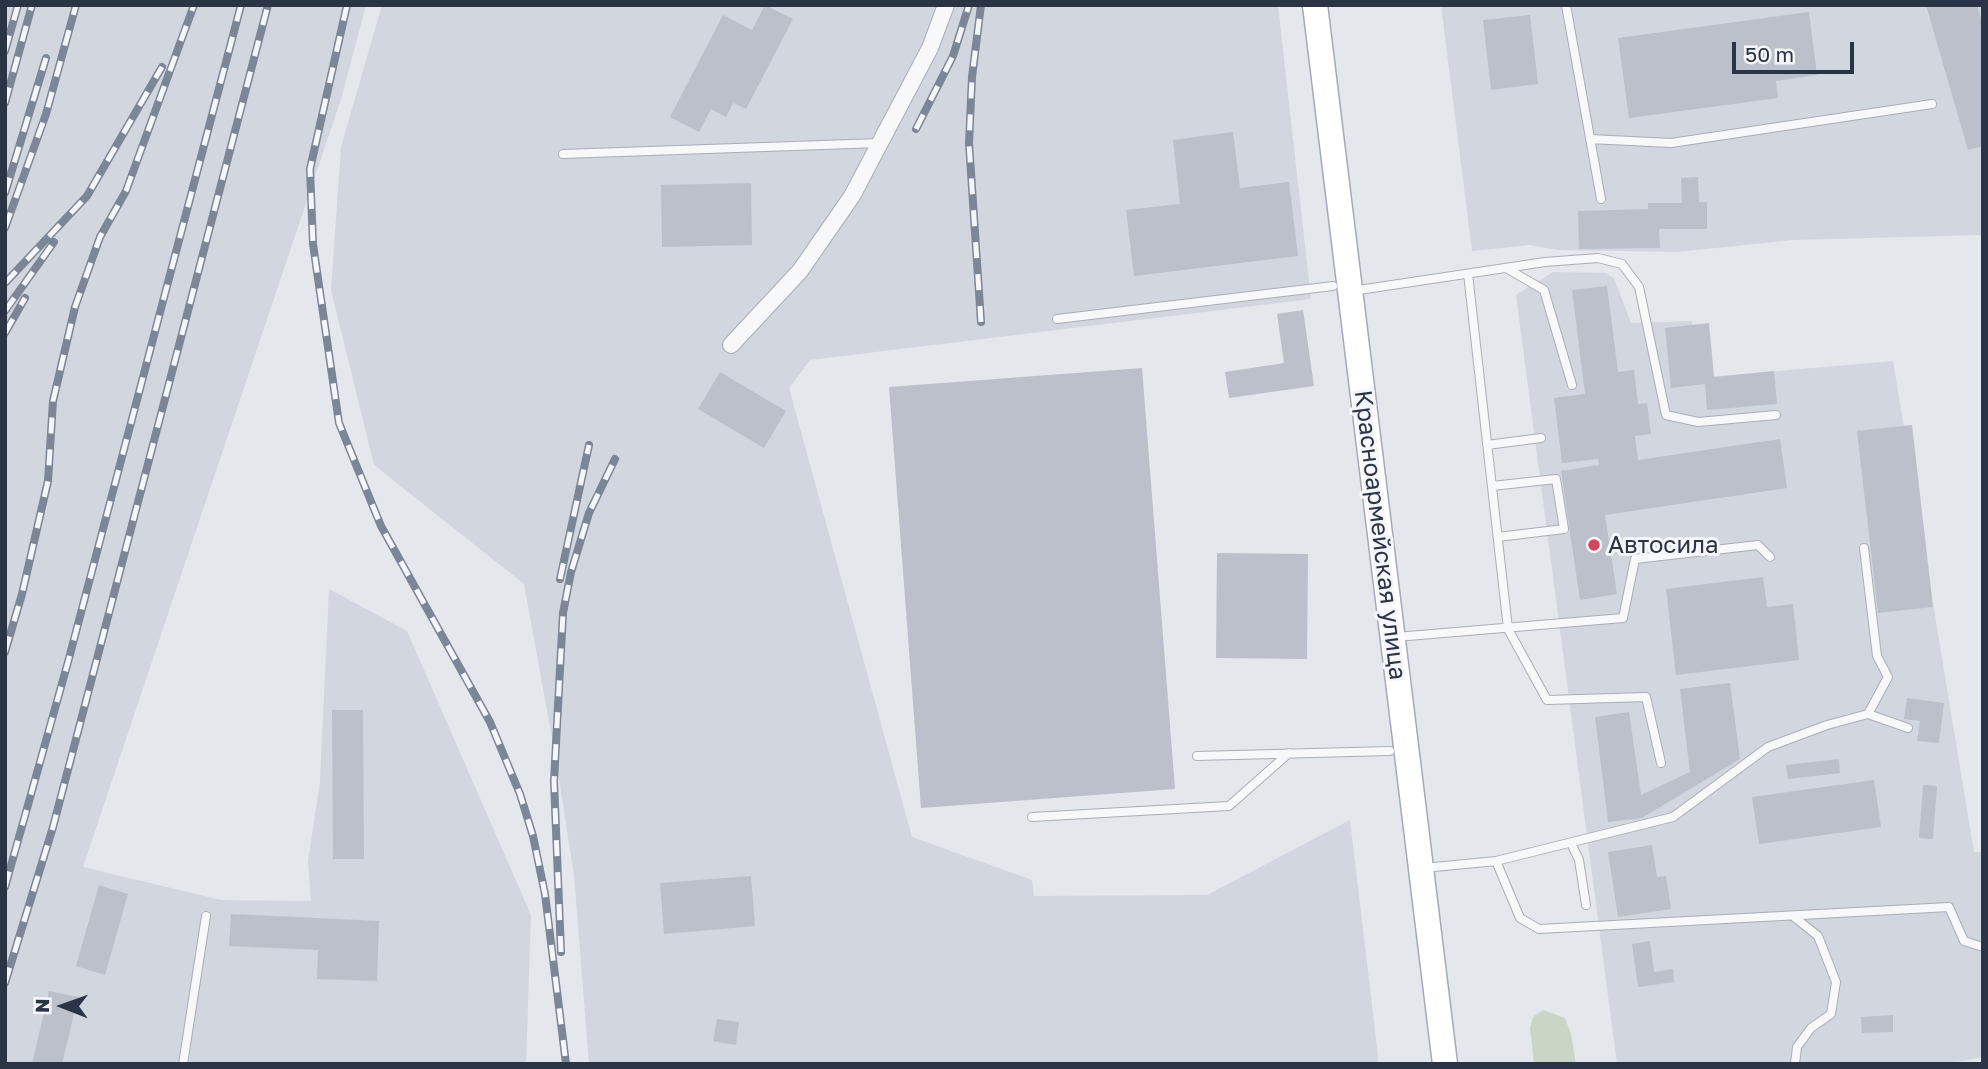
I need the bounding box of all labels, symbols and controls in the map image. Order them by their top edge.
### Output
scale bar [1736,28,1858,72]
text: 50 m [1745,41,1794,67]
street label: Красноармейская улица [1348,389,1412,681]
place label: Автосила [1608,531,1719,559]
marker: Автосила [1586,537,1602,553]
north arrow [28,971,98,1041]
text: N [30,998,53,1013]

